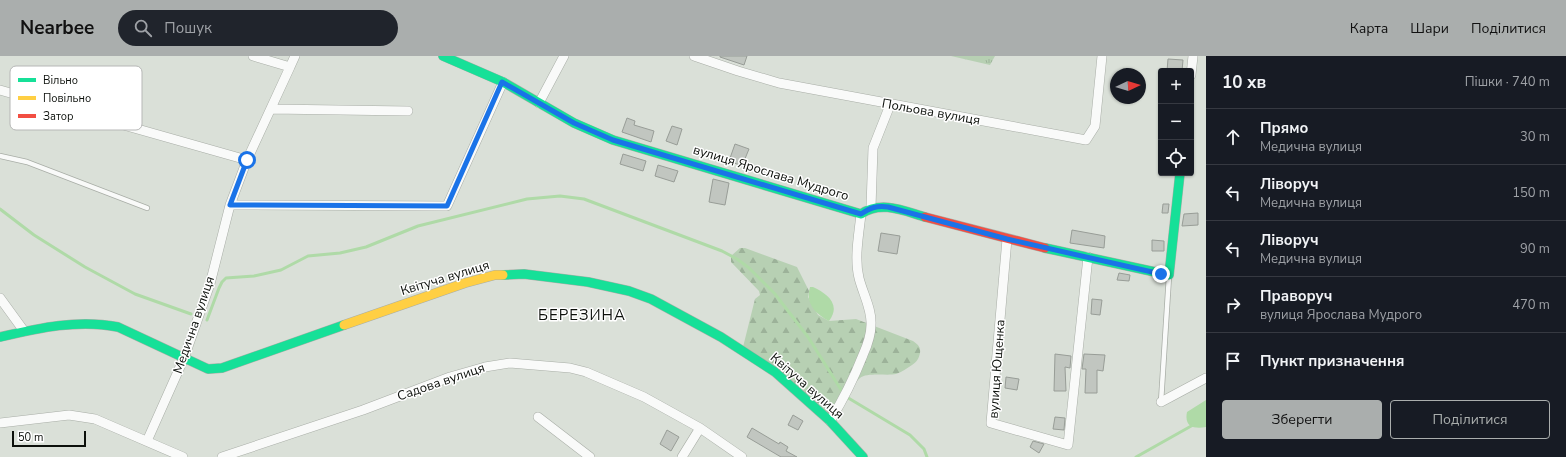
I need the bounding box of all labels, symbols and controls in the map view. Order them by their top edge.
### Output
search box [118,10,398,46]
text: Nearbee [20,15,94,41]
icon: search [132,17,154,39]
text: Пошук [164,18,212,38]
text: Карта [1350,19,1388,38]
text: Шари [1410,19,1449,38]
text: Поділитися [1471,19,1546,38]
legend [10,66,142,130]
north arrow [1110,68,1146,104]
map controls [1158,68,1194,176]
button: + [1158,68,1194,104]
text: 10 хв [1222,71,1266,94]
text: Вільно [43,73,78,88]
text: Пішки · 740 m [1465,73,1550,91]
text: Повільно [43,91,91,106]
street label: Польова вулиця [880,94,982,130]
button: − [1158,104,1194,140]
text: Затор [43,109,74,124]
text: Прямо [1260,118,1308,138]
icon: ahead [1222,126,1244,148]
text: 30 m [1520,128,1550,146]
text: Медична вулиця [1260,138,1362,156]
button: locate [1158,140,1194,176]
street label: вулиця Ярослава Мудрого [691,141,851,205]
route start [238,151,256,169]
text: Ліворуч [1260,174,1319,194]
icon: left [1222,182,1244,204]
text: 150 m [1512,184,1550,202]
text: Медична вулиця [1260,194,1362,212]
text: Ліворуч [1260,230,1319,250]
icon: left [1222,238,1244,260]
text: 90 m [1520,240,1550,258]
text: Медична вулиця [1260,250,1362,268]
street label: Квітуча вулиця [398,256,492,300]
route end [1152,265,1170,283]
street label: Медична вулиця [169,274,219,376]
text: Праворуч [1260,286,1332,306]
icon: right [1222,294,1244,316]
text: 470 m [1512,296,1550,314]
district label: БЕРЕЗИНА [538,305,626,325]
text: вулиця Ярослава Мудрого [1260,306,1422,324]
street label: вулиця Ющенка [985,319,1009,419]
street label: Квітуча вулиця [766,349,848,423]
icon: arrive [1222,350,1244,372]
text: Пункт призначення [1260,351,1405,371]
street label: Садова вулиця [395,359,487,405]
button: Зберегти [1222,400,1382,439]
button: Поділитися [1390,400,1550,439]
scale bar [12,429,86,448]
text: 50 m [18,430,43,445]

